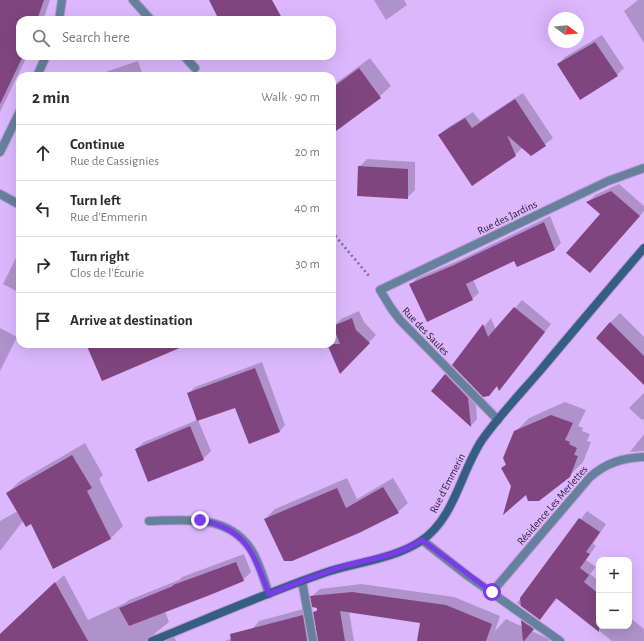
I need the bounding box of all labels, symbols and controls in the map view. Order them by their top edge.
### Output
north arrow [548,12,584,48]
search box [16,16,336,60]
icon: search [30,27,52,49]
text: Search here [62,30,130,45]
text: 2 min [32,89,70,106]
text: Walk · 90 m [261,91,320,104]
text: Continue [70,137,125,152]
icon: ahead [32,142,54,164]
text: 20 m [295,146,320,159]
text: Rue de Cassignies [70,155,159,168]
text: Turn left [70,193,121,208]
icon: left [32,198,54,220]
street label: Rue des Jardins [476,198,539,237]
text: 40 m [294,202,320,215]
text: Rue d'Emmerin [70,211,147,224]
text: Turn right [70,249,129,264]
icon: right [32,254,54,276]
text: 30 m [295,258,320,271]
text: Clos de l'Écurie [70,267,144,280]
street label: Rue des Saules [400,305,451,358]
icon: arrive [32,310,54,332]
text: Arrive at destination [70,313,193,328]
street label: Rue d'Emmerin [428,452,467,515]
street label: Résidence Les Merlettes [515,463,590,547]
route end [191,511,209,529]
map controls [596,557,632,629]
button: + [596,557,632,593]
route start [483,583,501,601]
button: − [596,593,632,629]

